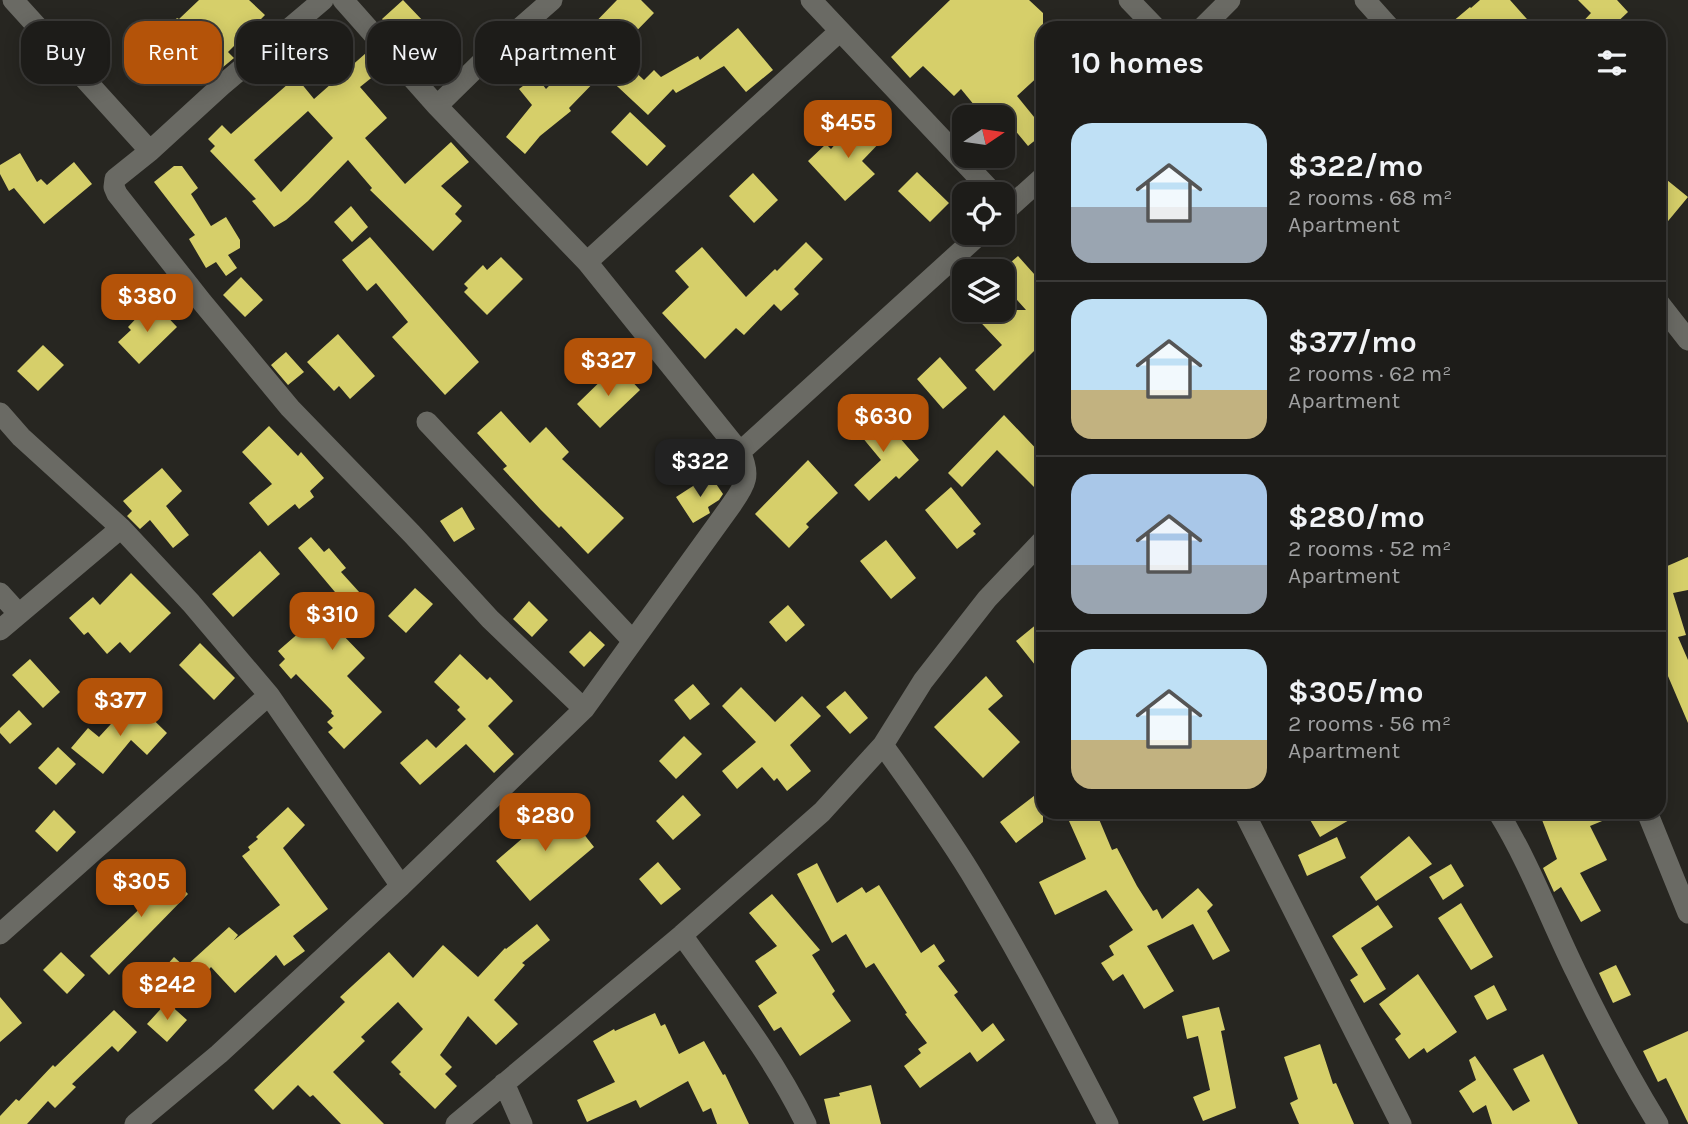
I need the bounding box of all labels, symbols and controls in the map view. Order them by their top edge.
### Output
chip: Buy [21,21,110,84]
chip: Rent [124,21,222,84]
chip: Filters [236,21,353,84]
chip: New [367,21,461,84]
chip: Apartment [475,21,640,84]
icon: filters [1593,44,1631,82]
text: 10 homes [1071,45,1204,81]
pin: $455 [807,100,889,160]
north arrow [952,105,1015,168]
map controls [952,105,1015,322]
text: $455 [820,109,876,136]
text: $322/mo [1288,148,1423,184]
icon: home [1127,151,1211,235]
button: locate [952,182,1015,245]
text: 2 rooms · 68 m² [1288,184,1452,211]
text: Apartment [1288,211,1400,238]
button: layers [952,259,1015,322]
pin: $380 [106,274,188,334]
text: $380 [117,283,177,310]
text: $377/mo [1288,324,1417,360]
icon: home [1127,327,1211,411]
pin: $327 [567,338,649,398]
text: $327 [580,347,636,374]
text: 2 rooms · 62 m² [1288,360,1452,387]
text: Apartment [1288,387,1400,414]
pin: $630 [842,394,924,454]
text: $630 [854,403,912,430]
pin: $322 [659,440,741,499]
text: $322 [671,448,729,475]
text: $280/mo [1288,499,1425,535]
icon: home [1127,502,1211,586]
text: 2 rooms · 52 m² [1288,535,1451,562]
text: Apartment [1288,562,1400,589]
pin: $310 [291,592,373,652]
text: $310 [306,601,358,628]
text: $305/mo [1288,674,1423,710]
icon: home [1127,677,1211,761]
pin: $377 [79,678,161,738]
text: $377 [93,687,147,714]
text: 2 rooms · 56 m² [1288,710,1451,737]
text: Apartment [1288,737,1400,764]
pin: $280 [504,794,586,853]
text: $280 [515,802,575,829]
pin: $305 [100,860,182,919]
text: $305 [112,868,170,895]
pin: $242 [126,962,208,1022]
text: $242 [138,971,196,998]

